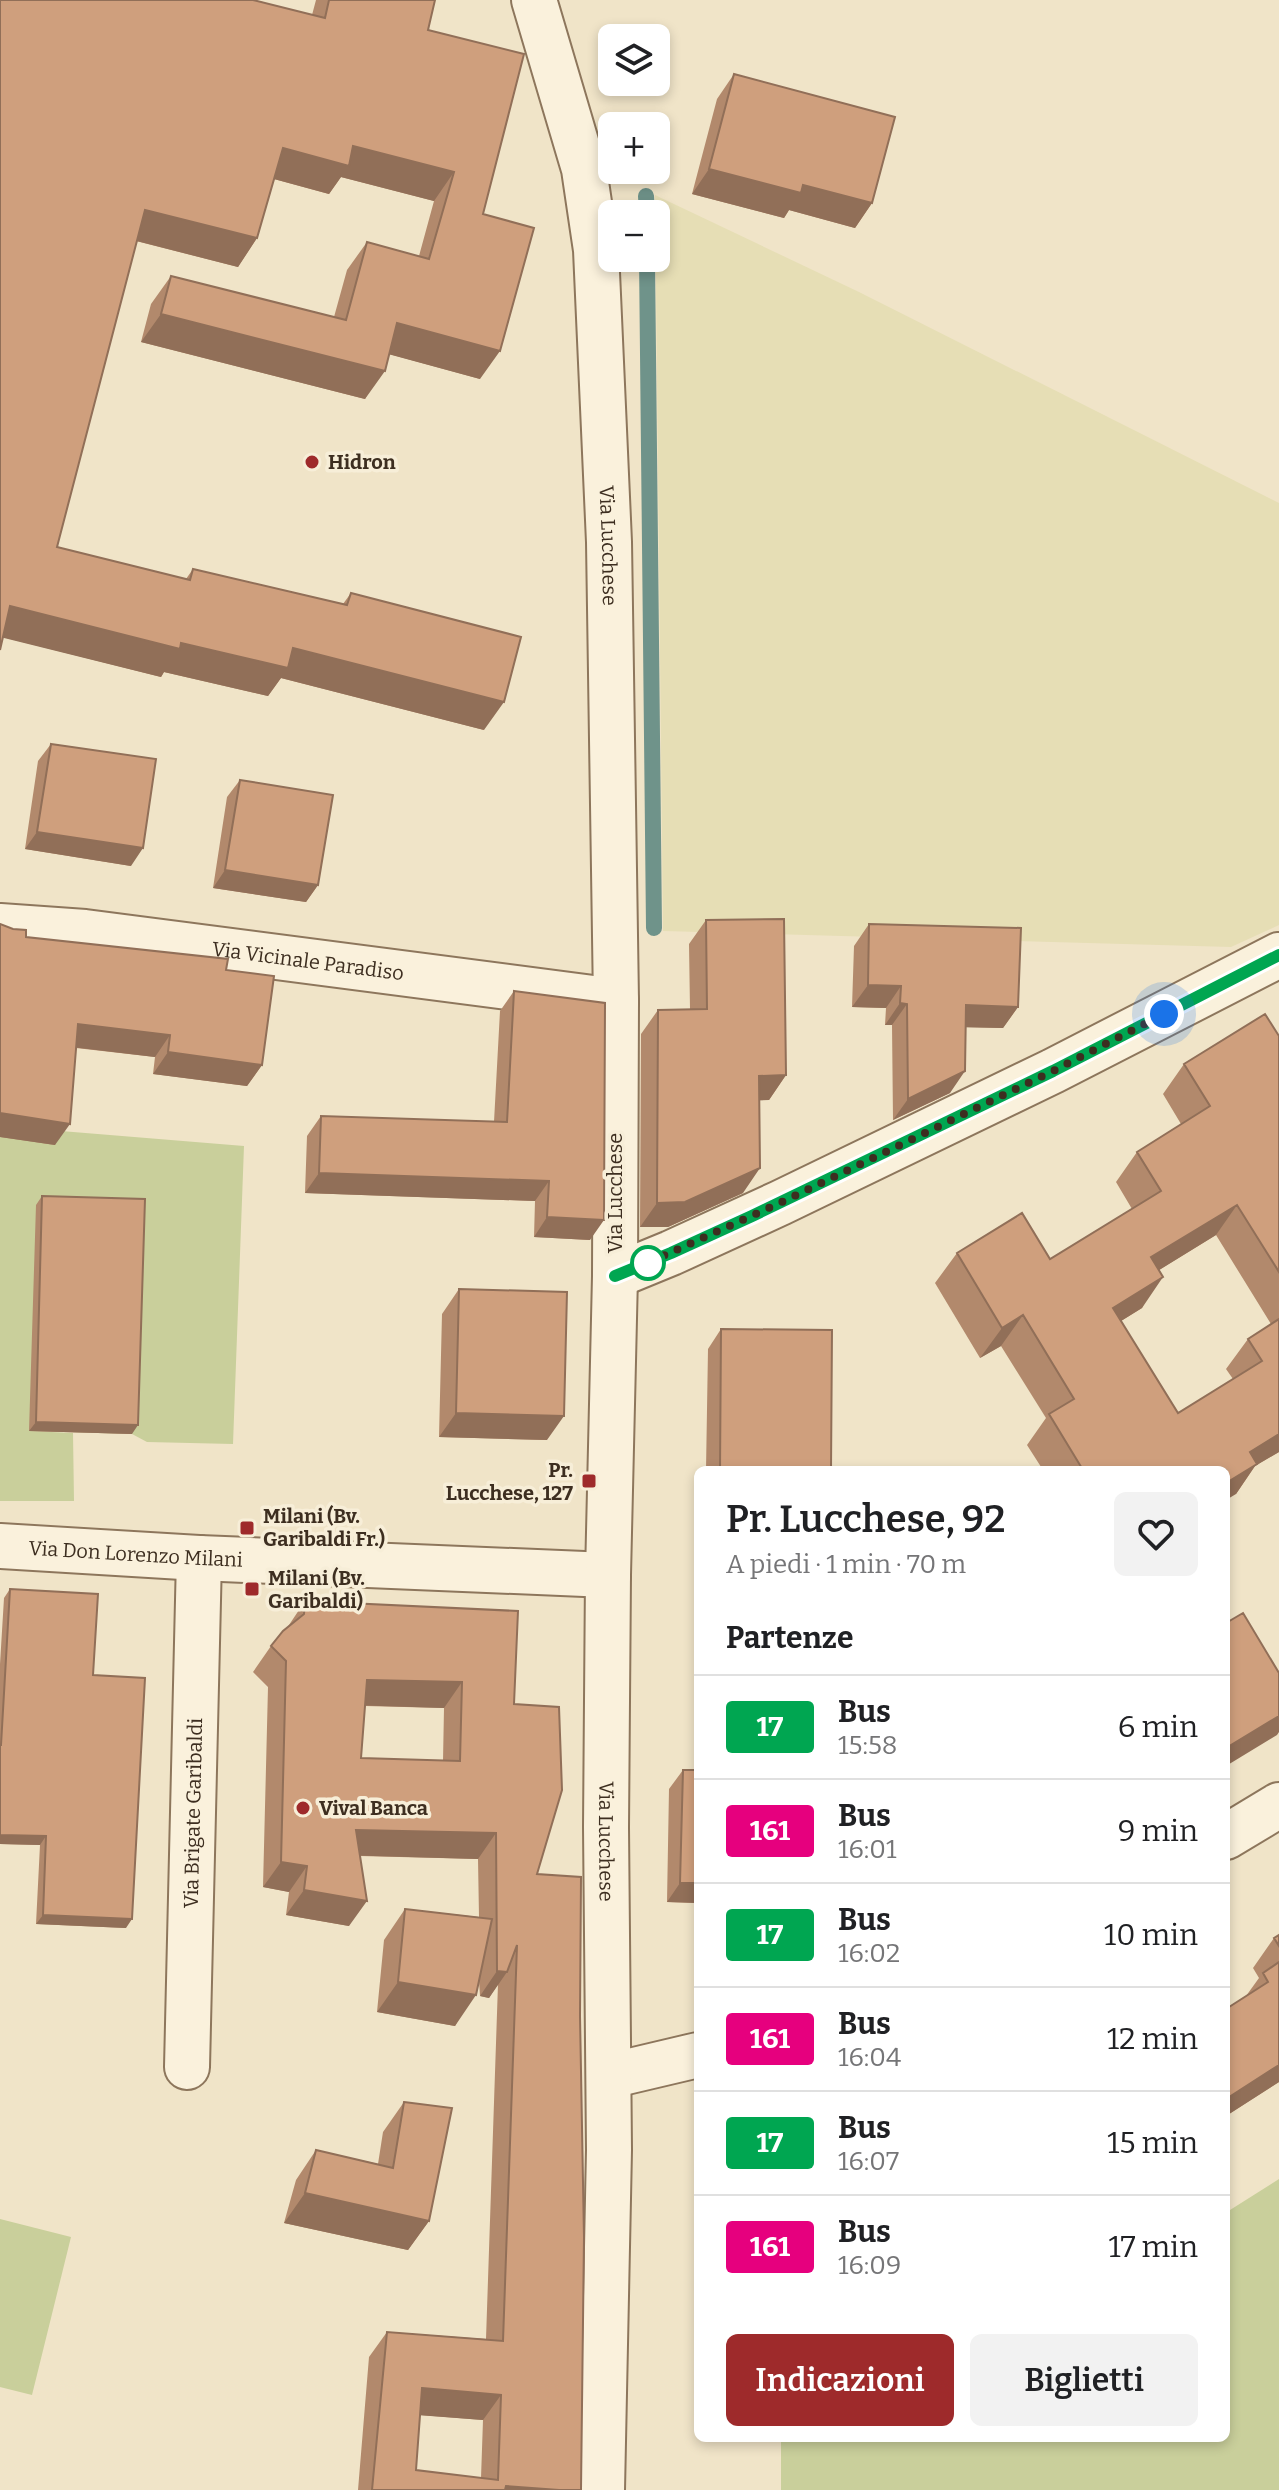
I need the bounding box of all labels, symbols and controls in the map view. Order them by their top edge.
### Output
map controls [598,24,670,272]
button: layers [598,24,670,96]
button: + [598,112,670,184]
button: − [598,200,670,272]
place label: Hidron [328,450,396,474]
marker: Hidron [303,453,321,471]
street label: Via Lucchese [594,485,622,606]
street label: Via Vicinale Paradiso [211,937,405,985]
your location [1144,994,1184,1034]
street label: Via Lucchese [603,1133,627,1253]
unlabelled marker [631,1246,665,1280]
place label: Pr. Lucchese, 127 [446,1458,573,1505]
marker: Pr. Lucchese, 127 [580,1472,598,1490]
button: heart [1114,1492,1198,1576]
text: Pr. Lucchese, 92 [726,1496,1005,1542]
place label: Milani (Bv. Garibaldi Fr.) [263,1504,385,1551]
marker: Milani (Bv. Garibaldi Fr.) [238,1519,256,1537]
street label: Via Don Lorenzo Milani [28,1536,243,1572]
text: A piedi · 1 min · 70 m [726,1549,966,1580]
place label: Milani (Bv. Garibaldi) [268,1566,365,1613]
marker: Milani (Bv. Garibaldi) [243,1580,261,1598]
text: Partenze [726,1620,853,1656]
text: Bus [838,1694,891,1730]
text: 6 min [1118,1709,1198,1745]
text: 17 [757,1710,783,1743]
street label: Via Brigate Garibaldi [179,1717,207,1909]
text: 15:58 [838,1730,897,1761]
street label: Via Lucchese [594,1781,619,1902]
place label: Vival Banca [319,1796,428,1820]
text: Bus [838,1798,891,1834]
marker: Vival Banca [294,1799,312,1817]
text: 9 min [1118,1813,1198,1849]
text: 161 [750,1814,790,1847]
text: 16:01 [838,1834,896,1865]
text: Bus [838,1902,891,1938]
text: 10 min [1104,1917,1198,1953]
text: 17 [757,1918,783,1951]
text: 16:02 [838,1938,900,1969]
text: Bus [838,2006,891,2042]
text: 12 min [1107,2021,1198,2057]
text: 161 [750,2022,790,2055]
text: 16:04 [838,2042,901,2073]
text: Bus [838,2110,891,2146]
text: 15 min [1107,2125,1198,2161]
text: 17 [757,2126,783,2159]
text: 16:07 [838,2146,899,2177]
text: Bus [838,2214,891,2250]
text: 17 min [1109,2229,1198,2265]
text: 161 [750,2230,790,2263]
text: 16:09 [838,2250,901,2281]
button: Indicazioni [726,2334,954,2426]
button: Biglietti [970,2334,1198,2426]

